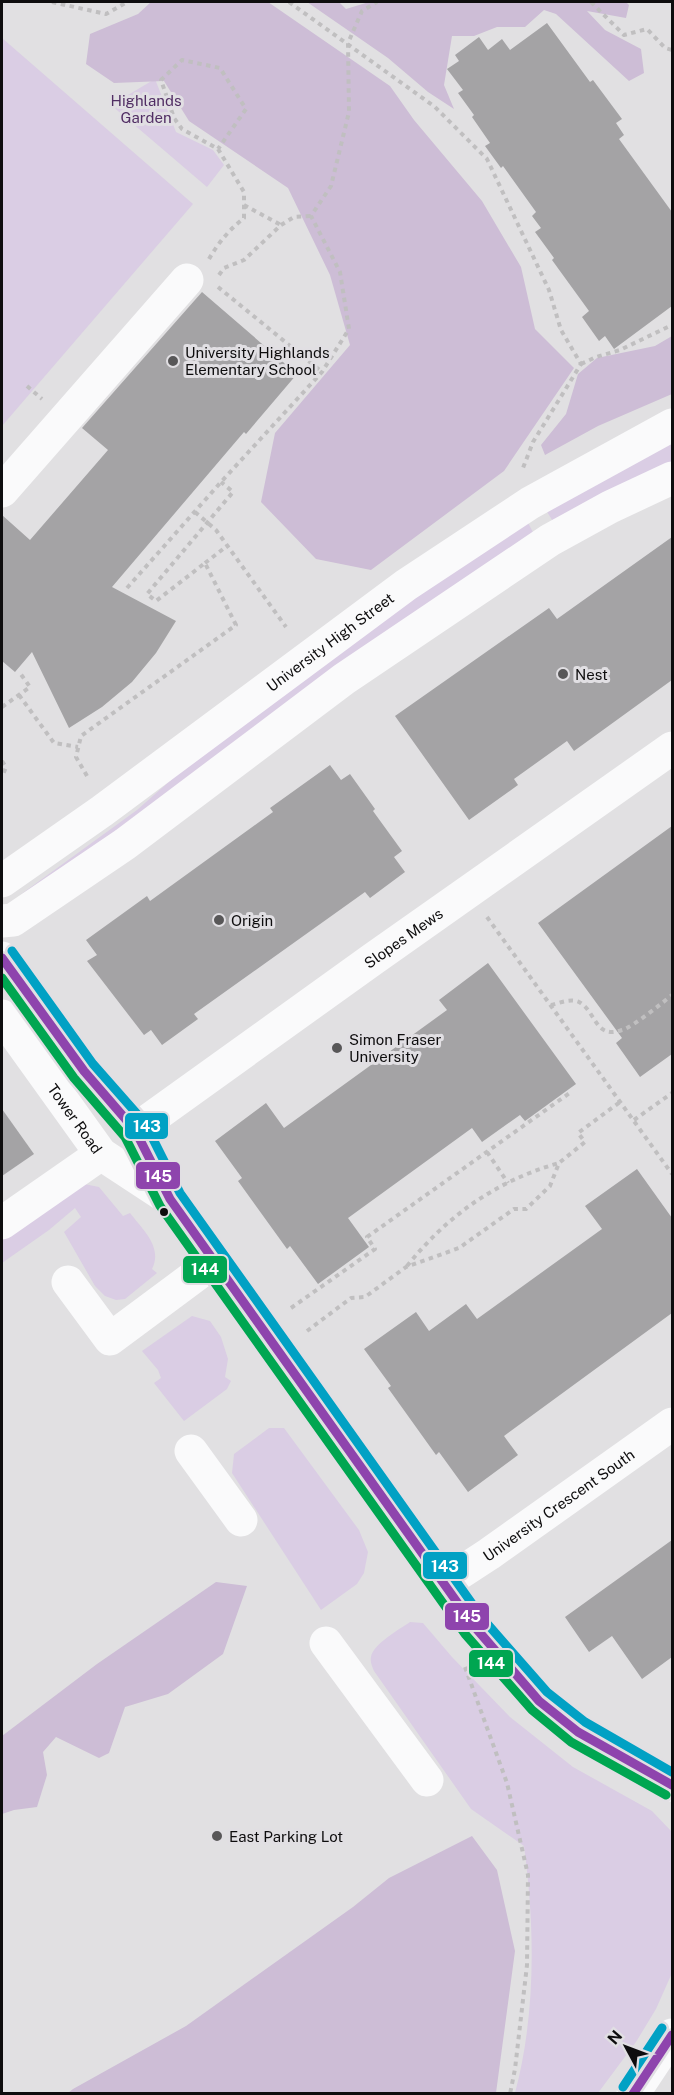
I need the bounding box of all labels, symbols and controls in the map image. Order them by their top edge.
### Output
park label: Highlands Garden [110,92,182,126]
place label: University Highlands Elementary School [185,344,329,378]
marker: University Highlands Elementary School [166,354,180,368]
street label: University High Street [263,589,397,694]
place label: Nest [575,666,608,683]
marker: Nest [556,667,570,681]
street label: Slopes Mews [361,904,446,971]
place label: Origin [231,912,273,929]
marker: Origin [212,913,226,927]
place label: Simon Fraser University [349,1031,441,1065]
marker: Simon Fraser University [330,1041,344,1055]
street label: Tower Road [45,1080,106,1156]
line badge: 143 [124,1112,169,1140]
text: 143 [133,1117,161,1136]
line badge: 145 [135,1161,181,1190]
text: 145 [144,1167,172,1186]
unlabelled marker [158,1206,170,1218]
line badge: 144 [182,1255,228,1284]
text: 144 [191,1260,219,1279]
street label: University Crescent South [479,1445,637,1564]
line badge: 143 [422,1551,468,1580]
text: 143 [431,1557,459,1576]
line badge: 145 [444,1602,490,1631]
text: 145 [453,1607,481,1626]
line badge: 144 [468,1649,514,1678]
text: 144 [477,1654,505,1673]
place label: East Parking Lot [229,1828,343,1845]
marker: East Parking Lot [210,1829,224,1843]
north arrow [596,2017,656,2077]
text: N [604,2027,626,2048]

